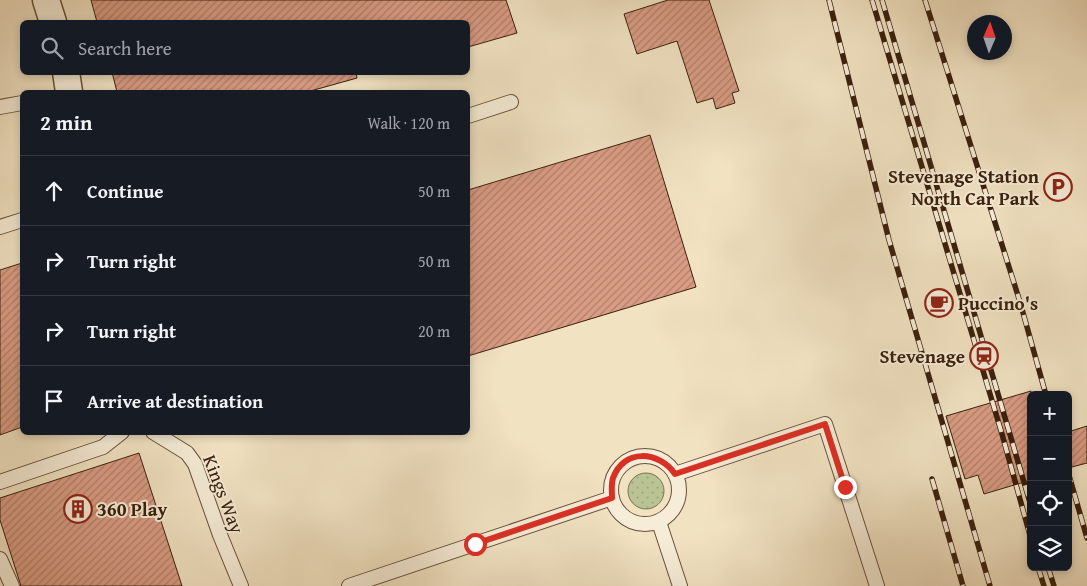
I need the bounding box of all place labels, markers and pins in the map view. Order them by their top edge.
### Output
place label: Stevenage Station North Car Park [888,162,1040,212]
parking icon: Stevenage Station North Car Park [1043,172,1073,202]
cafe icon: Puccino's [924,288,954,318]
place label: Puccino's [958,289,1038,317]
station icon: Stevenage [969,341,999,371]
place label: Stevenage [880,342,965,370]
building icon: 360 Play [63,494,93,524]
place label: 360 Play [97,495,167,523]

